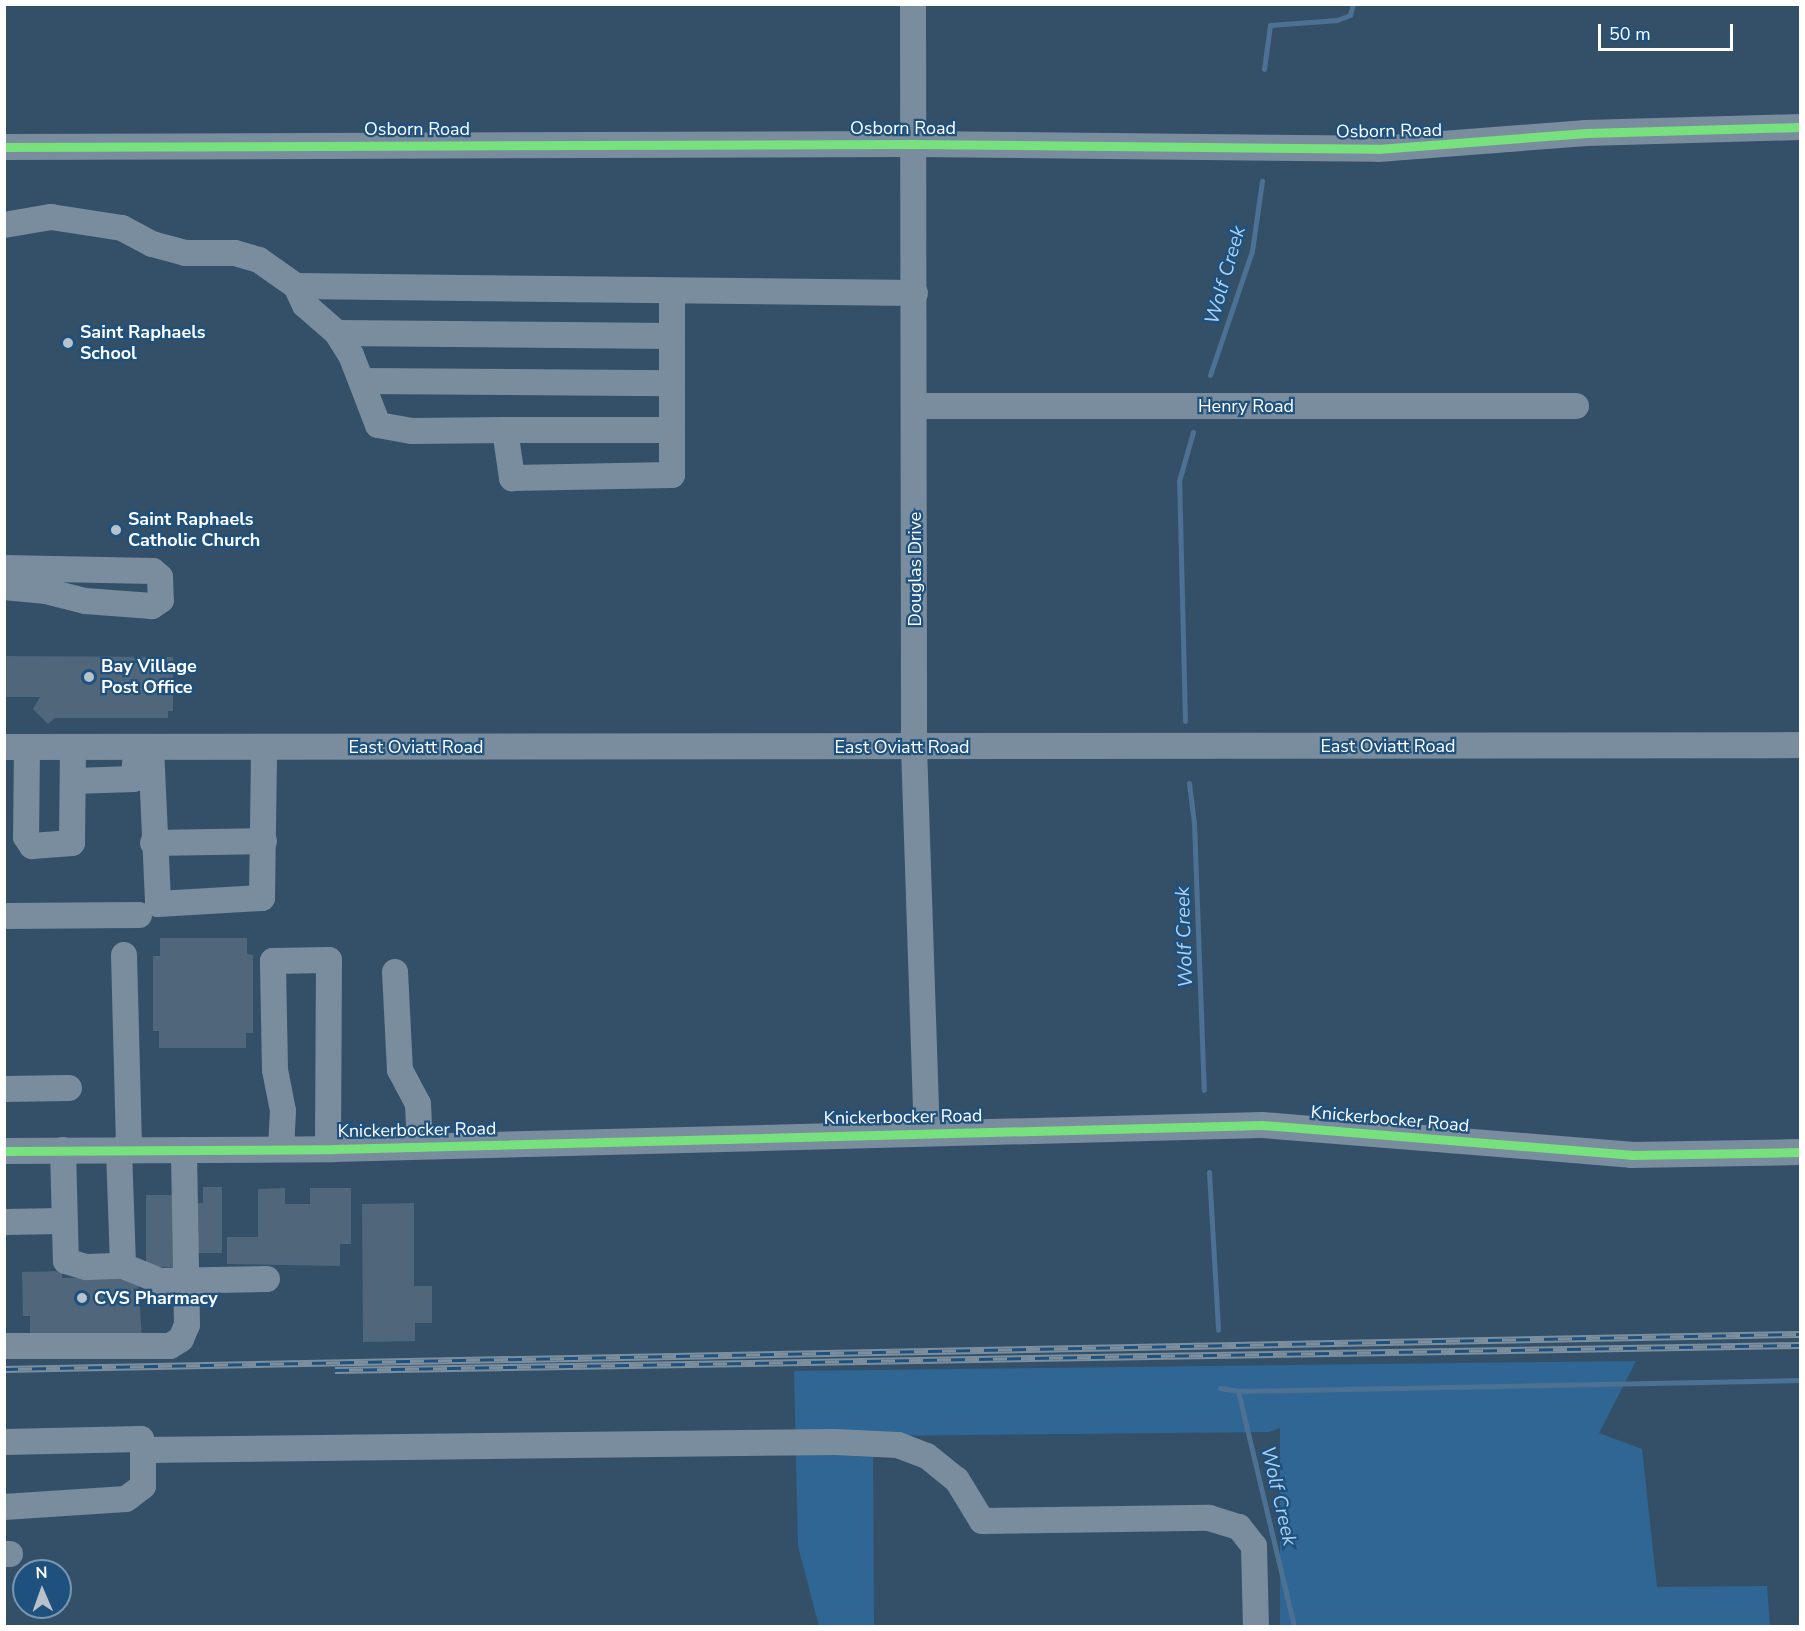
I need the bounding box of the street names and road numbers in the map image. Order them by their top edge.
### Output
street label: Osborn Road [850,117,956,139]
street label: Osborn Road [364,118,470,140]
street label: Osborn Road [1336,119,1442,143]
street label: Henry Road [1198,395,1294,417]
street label: Douglas Drive [904,512,926,626]
street label: East Oviatt Road [1320,735,1456,757]
street label: East Oviatt Road [348,736,484,758]
street label: East Oviatt Road [834,736,970,758]
street label: Knickerbocker Road [1310,1101,1470,1137]
street label: Knickerbocker Road [823,1105,983,1129]
street label: Knickerbocker Road [337,1118,497,1142]

